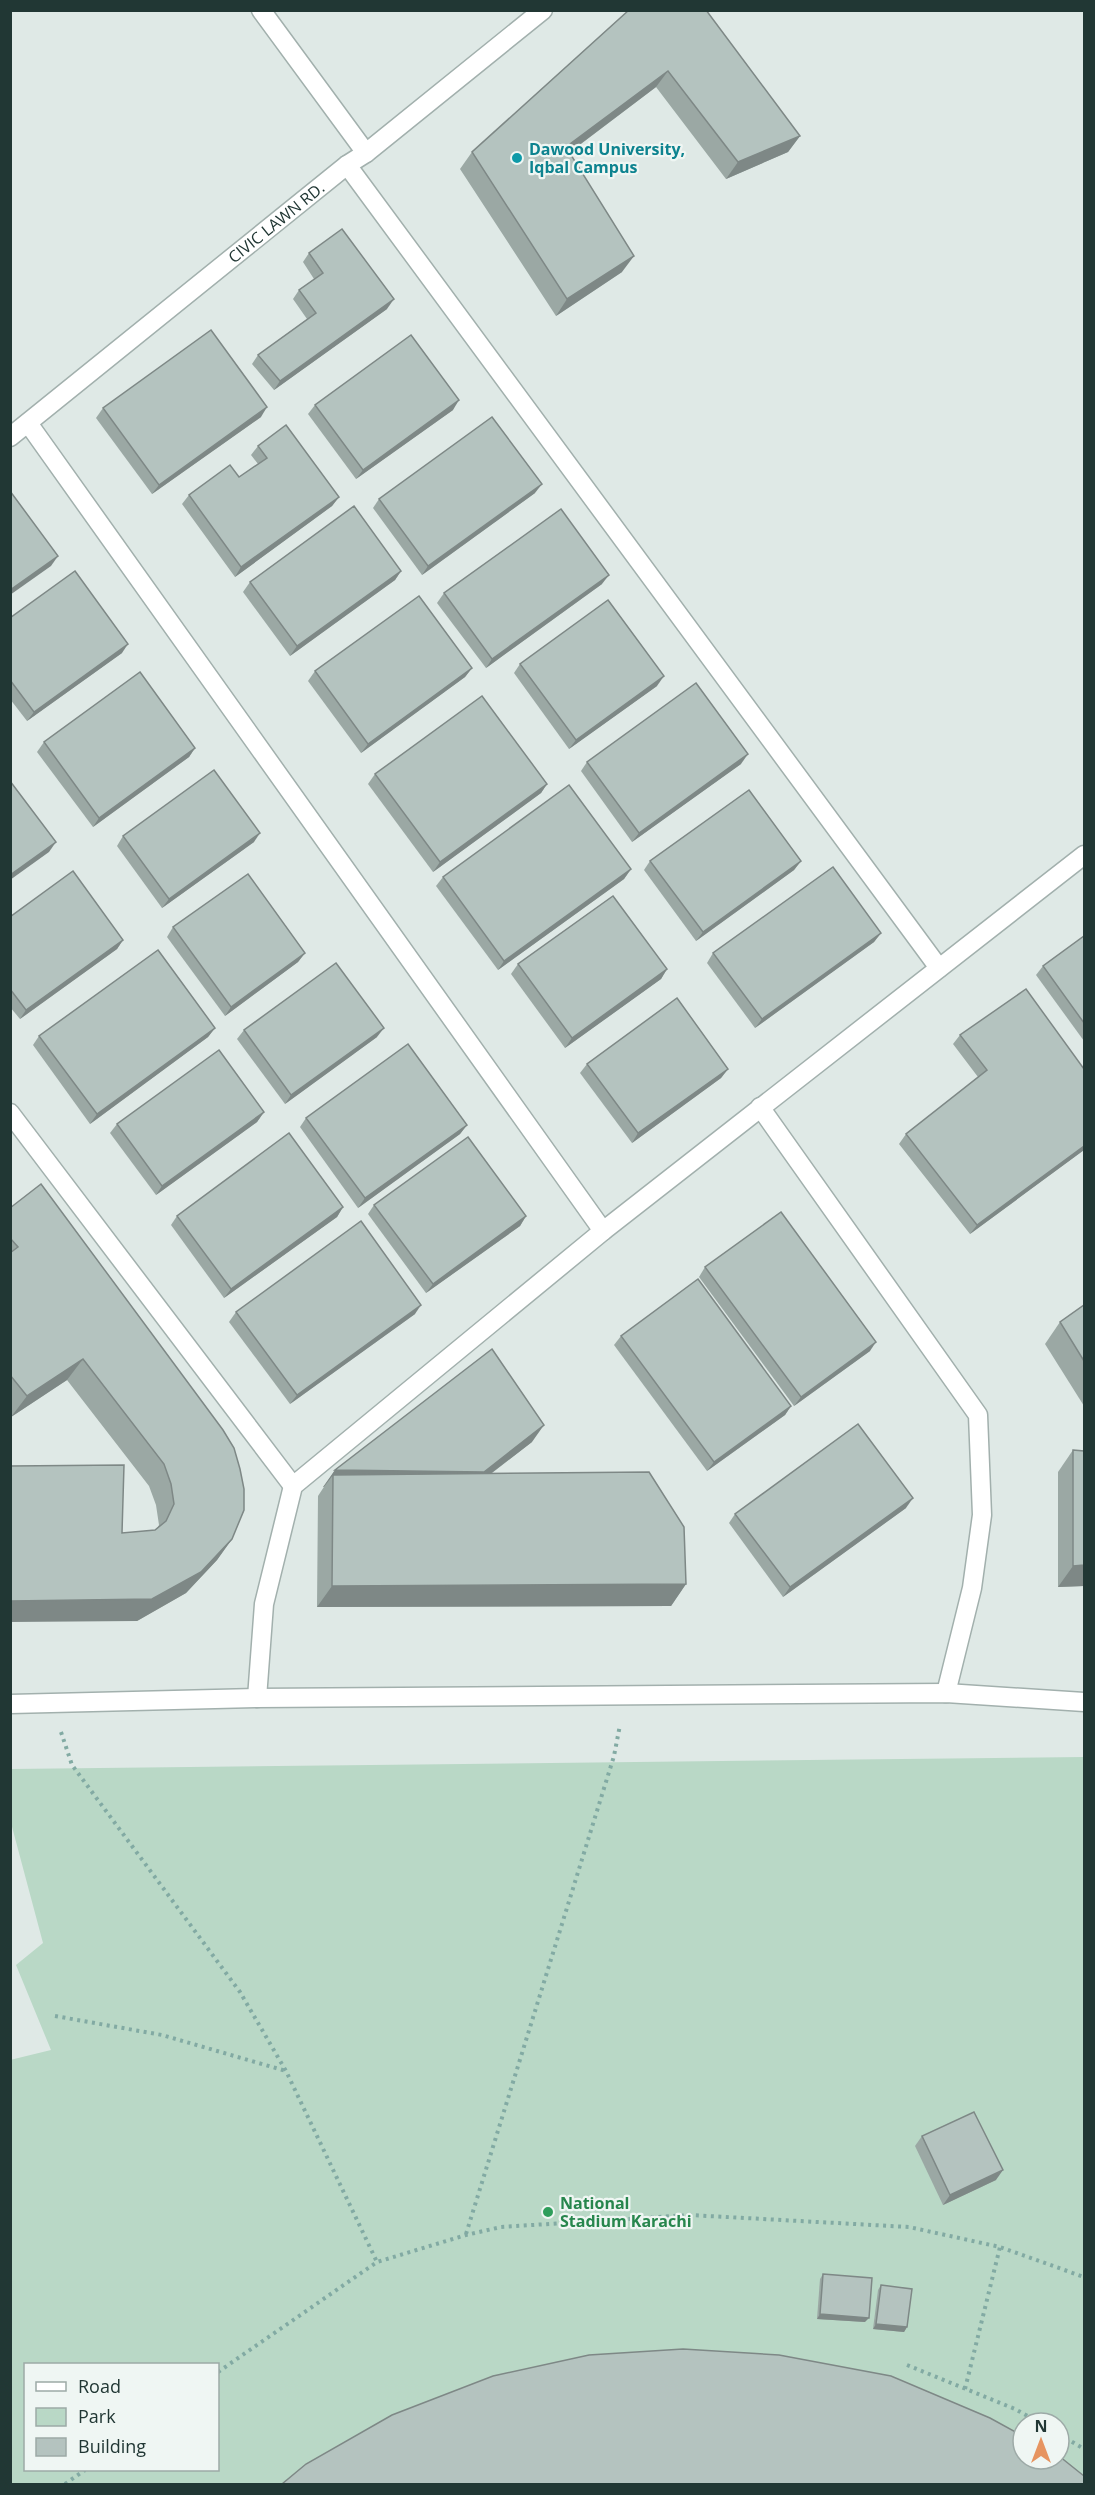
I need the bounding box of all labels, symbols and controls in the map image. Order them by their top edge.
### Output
place label: Dawood University, Iqbal Campus [529,138,685,178]
marker: Dawood University, Iqbal Campus [510,151,524,165]
street label: CIVIC LAWN RD. [223,177,329,268]
place label: National Stadium Karachi [560,2192,692,2232]
marker: National Stadium Karachi [541,2205,555,2219]
legend [24,2363,219,2471]
text: Road [78,2374,121,2398]
text: Park [78,2404,116,2428]
north arrow [1011,2411,1071,2471]
text: N [1034,2415,1048,2437]
text: Building [78,2434,146,2458]

